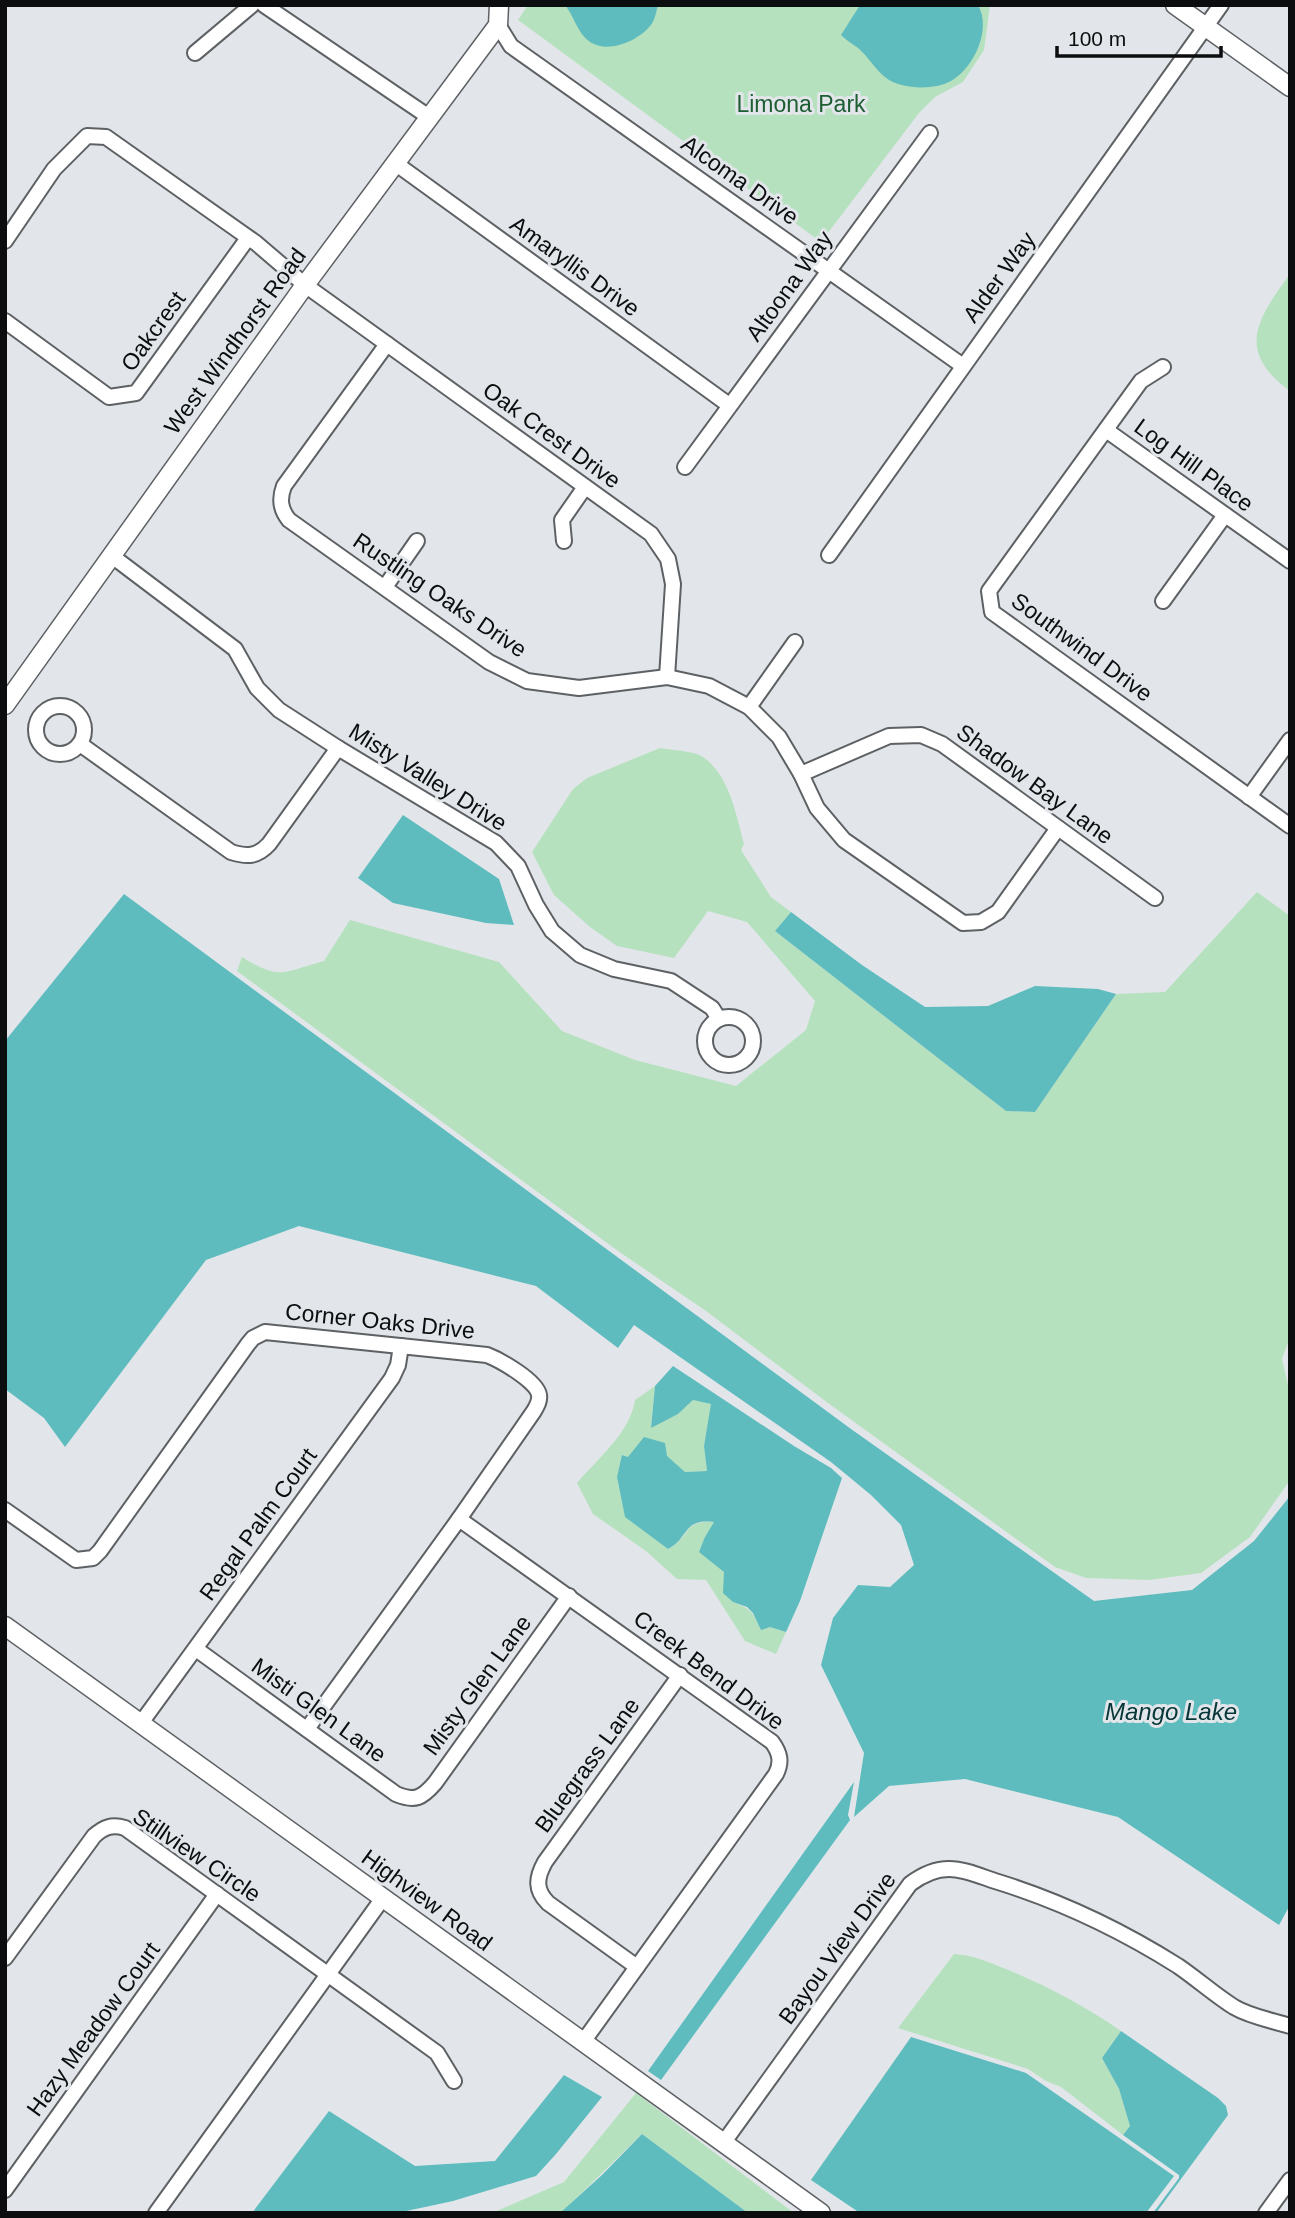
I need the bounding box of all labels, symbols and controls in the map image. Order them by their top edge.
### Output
scale bar [1057,14,1222,58]
text: 100 m [1068,27,1126,50]
park label: Limona Park [736,91,866,117]
street label: Alcoma Drive [677,130,803,230]
street label: Amaryllis Drive [505,210,645,322]
street label: Altoona Way [740,226,838,346]
street label: Alder Way [958,226,1041,327]
street label: West Windhorst Road [159,243,311,439]
street label: Oakcrest [115,286,191,376]
street label: Oak Crest Drive [478,376,626,494]
street label: Log Hill Place [1129,413,1259,517]
street label: Rustling Oaks Drive [348,527,532,663]
street label: Southwind Drive [1007,587,1157,707]
street label: Misty Valley Drive [344,718,512,836]
street label: Shadow Bay Lane [952,719,1118,849]
street label: Corner Oaks Drive [284,1298,476,1344]
street label: Regal Palm Court [194,1442,322,1605]
street label: Creek Bend Drive [629,1605,789,1735]
street label: Misty Glen Lane [418,1610,536,1760]
street label: Misti Glen Lane [247,1653,391,1767]
street label: Bluegrass Lane [530,1693,644,1837]
water label: Mango Lake [1105,1698,1237,1725]
street label: Stillview Circle [128,1803,266,1907]
street label: Highview Road [357,1844,497,1956]
street label: Bayou View Drive [773,1867,901,2029]
street label: Hazy Meadow Court [21,1937,165,2121]

